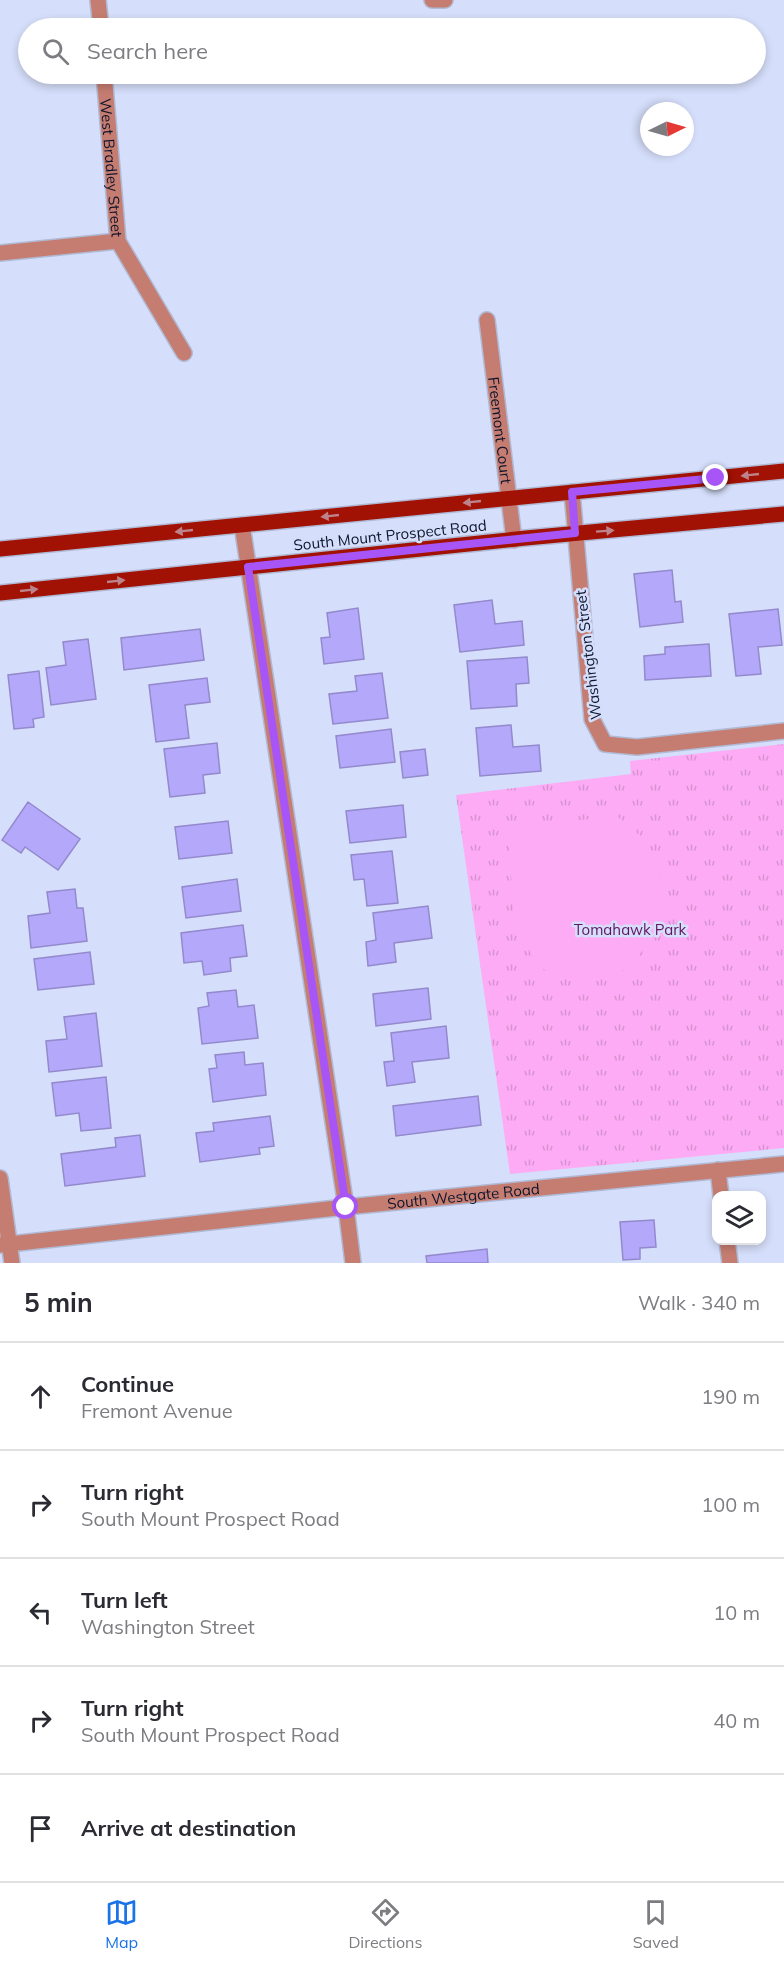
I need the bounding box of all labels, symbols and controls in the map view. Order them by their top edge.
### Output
search box [18,18,766,84]
icon: search [39,35,72,68]
text: Search here [87,37,208,65]
street label: West Bradley Street [97,97,127,238]
north arrow [640,102,694,156]
street label: Freemont Court [485,376,517,485]
route end [702,464,728,490]
one-way arrow [741,470,760,480]
one-way arrow [463,497,482,507]
one-way arrow [320,511,339,521]
street label: South Mount Prospect Road [292,515,488,555]
one-way arrow [174,526,193,536]
one-way arrow [596,526,615,536]
one-way arrow [106,576,125,586]
one-way arrow [19,585,38,595]
street label: Washington Street [571,589,605,721]
park label: Tomahawk Park [574,920,687,939]
street label: South Westgate Road [386,1179,541,1212]
map controls [712,1191,766,1245]
button: layers [712,1191,766,1245]
route start [332,1193,358,1219]
text: 5 min [24,1286,93,1319]
text: Walk · 340 m [638,1290,760,1315]
text: Continue [81,1370,174,1398]
icon: ahead [24,1380,57,1413]
text: 190 m [701,1384,760,1409]
text: Fremont Avenue [81,1398,233,1423]
text: Turn right [81,1478,184,1506]
icon: right [24,1488,57,1521]
text: 100 m [701,1492,760,1517]
text: South Mount Prospect Road [81,1506,340,1531]
text: Turn left [81,1586,168,1614]
icon: left [24,1596,57,1629]
text: 10 m [713,1600,760,1625]
text: Washington Street [81,1614,255,1639]
text: Turn right [81,1694,184,1722]
icon: right [24,1704,57,1737]
text: 40 m [713,1708,760,1733]
text: South Mount Prospect Road [81,1722,340,1747]
icon: arrive [24,1812,57,1845]
text: Arrive at destination [81,1814,296,1842]
tab: Map [105,1896,138,1952]
tab: Directions [348,1896,422,1952]
tab: Saved [633,1896,679,1952]

